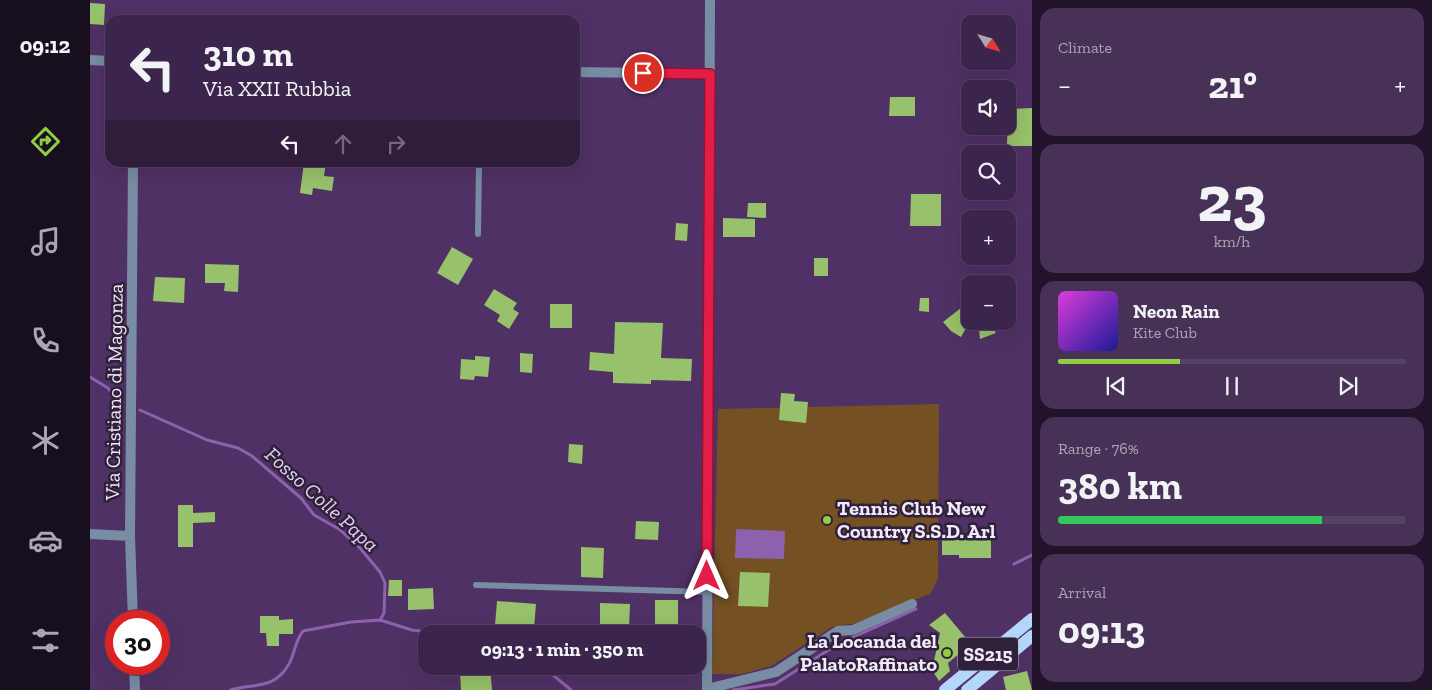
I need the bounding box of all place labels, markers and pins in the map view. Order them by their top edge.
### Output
pin [622,52,664,94]
place label: Tennis Club New Country S.S.D. Arl [837,496,996,543]
marker: Tennis Club New Country S.S.D. Arl [821,514,833,526]
place label: La Locanda del PalatoRaffinato [800,629,938,676]
marker: La Locanda del PalatoRaffinato [941,647,953,659]

